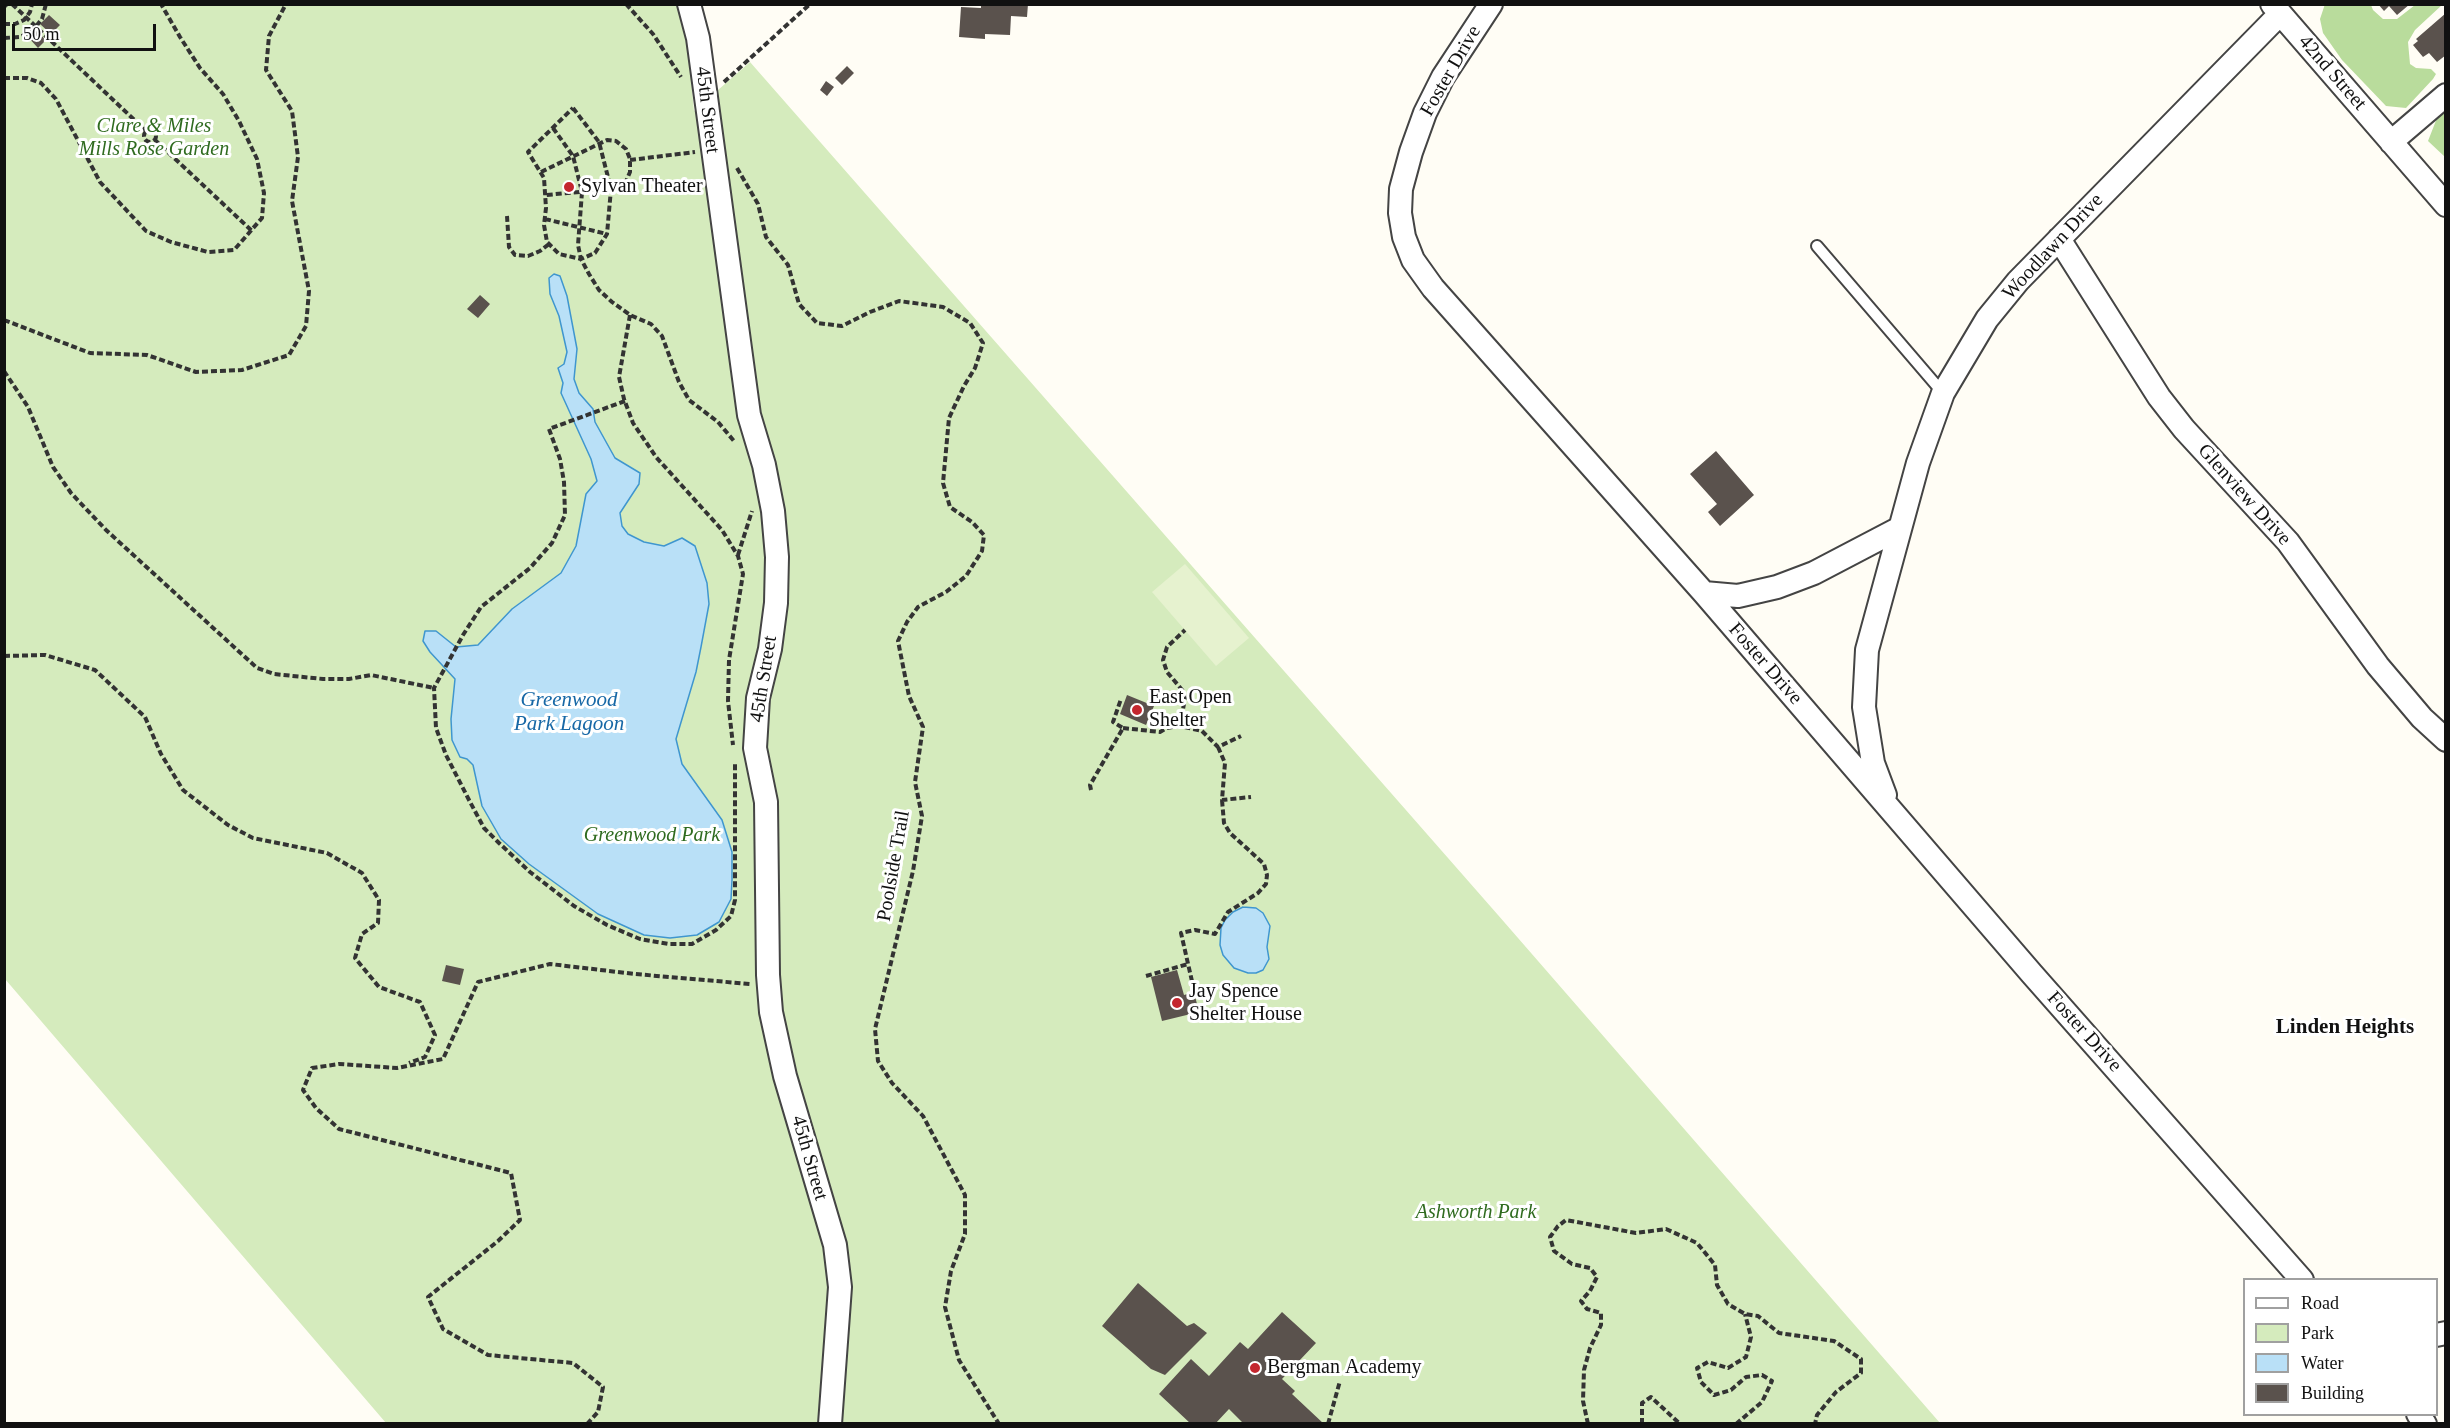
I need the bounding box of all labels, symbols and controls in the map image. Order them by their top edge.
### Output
scale bar [15,12,159,50]
street label: Foster Drive [1415,21,1487,121]
text: 50 m [23,24,60,44]
street label: 42nd Street [2293,31,2371,115]
street label: 45th Street [690,65,724,155]
park label: Clare & Miles Mills Rose Garden [79,115,229,162]
place label: Sylvan Theater [581,175,703,199]
marker: Sylvan Theater [562,180,576,194]
street label: Woodlawn Drive [1998,189,2108,305]
street label: Glenview Drive [2192,439,2296,551]
street label: Foster Drive [1723,618,1807,710]
street label: 45th Street [745,634,783,724]
place label: East Open Shelter [1149,686,1232,733]
water label: Greenwood Park Lagoon [514,687,624,737]
marker: East Open Shelter [1130,703,1144,717]
street label: Poolside Trail [872,809,916,923]
park label: Greenwood Park [584,824,720,848]
place label: Jay Spence Shelter House [1189,980,1302,1027]
street label: Foster Drive [2041,987,2127,1077]
marker: Jay Spence Shelter House [1170,996,1184,1010]
district label: Linden Heights [2276,1015,2414,1041]
street label: 45th Street [785,1113,833,1203]
park label: Ashworth Park [1416,1201,1536,1225]
legend [2243,1278,2438,1416]
text: Road [2301,1293,2339,1313]
text: Park [2301,1323,2334,1343]
text: Water [2301,1353,2344,1373]
place label: Bergman Academy [1267,1356,1422,1380]
marker: Bergman Academy [1248,1361,1262,1375]
text: Building [2301,1383,2364,1403]

